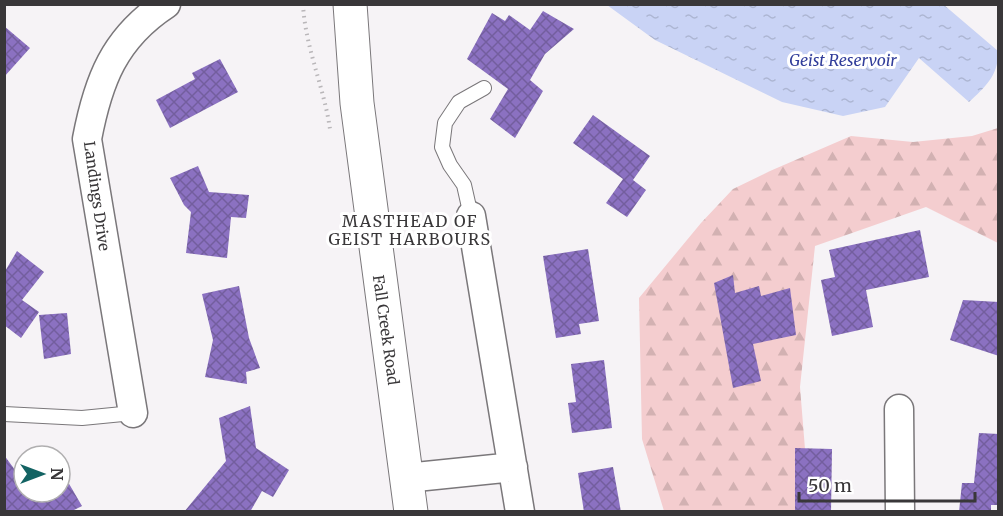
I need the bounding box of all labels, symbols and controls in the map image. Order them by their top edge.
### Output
water label: Geist Reservoir [789,50,897,70]
street label: Landings Drive [80,140,114,252]
district label: MASTHEAD OF GEIST HARBOURS [329,211,491,249]
street label: Fall Creek Road [369,274,403,386]
north arrow [12,444,72,504]
scale bar [799,465,974,503]
text: N [47,468,67,481]
text: 50 m [808,474,852,497]

